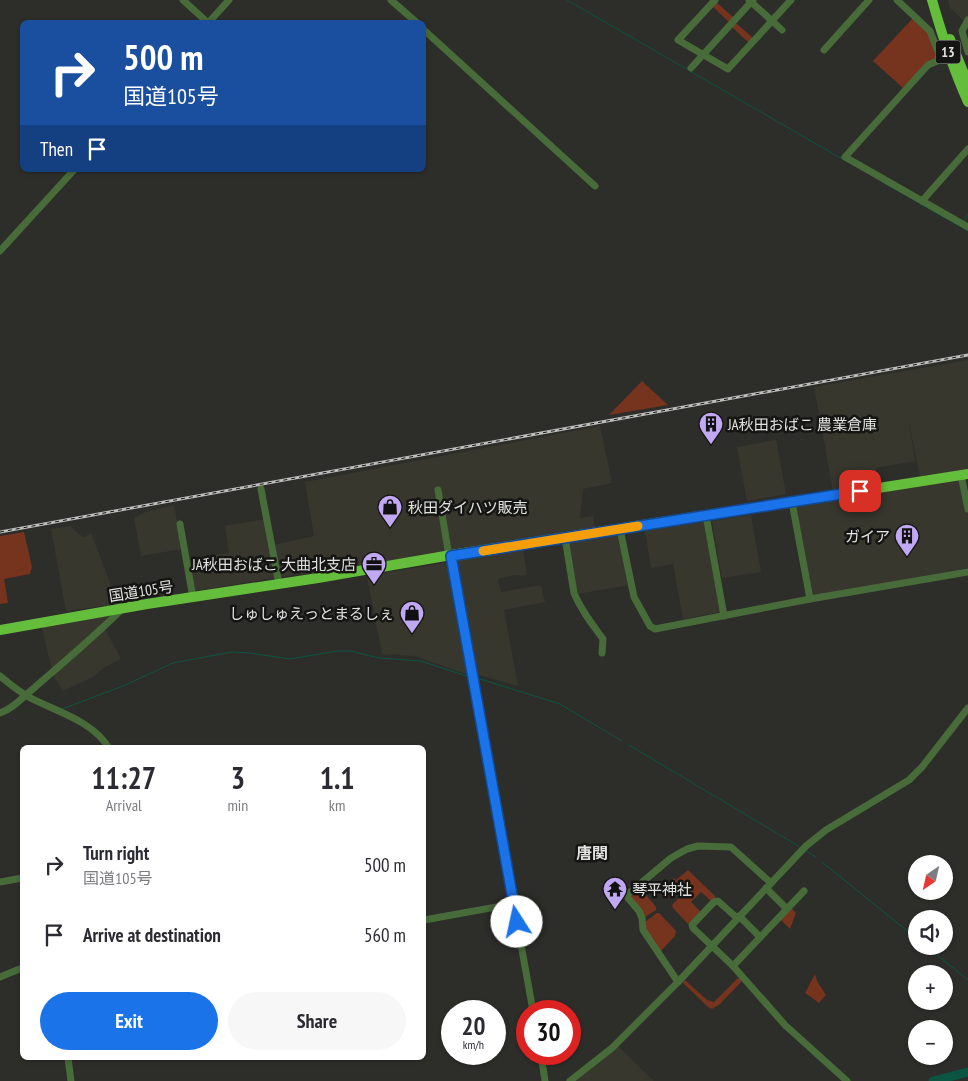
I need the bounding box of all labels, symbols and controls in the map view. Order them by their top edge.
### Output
text: 500 m [123,34,204,80]
icon: right [40,40,105,105]
road number: 13 [936,41,960,64]
text: 国道105号 [123,82,219,110]
icon: arrive [83,135,111,163]
text: Then [40,137,73,161]
building icon: JA秋田おばこ 農業倉庫 [698,411,724,445]
place label: JA秋田おばこ 農業倉庫 [727,415,877,434]
pin [839,470,881,512]
icon: arrive [846,477,874,505]
shop icon: 秋田ダイハツ販売 [377,494,403,528]
place label: 秋田ダイハツ販売 [408,498,528,517]
building icon: ガイア [894,523,920,557]
place label: ガイア [845,527,890,546]
office icon: JA秋田おばこ 大曲北支店 [361,551,387,585]
place label: JA秋田おばこ 大曲北支店 [191,555,356,574]
street label: 国道105号 [107,577,175,605]
shop icon: しゅしゅえっとまるしぇ [399,600,425,634]
place label: しゅしゅえっとまるしぇ [229,604,394,623]
text: 11:27 [91,758,156,797]
text: 3 [231,758,245,797]
text: 1.1 [320,758,355,797]
text: Arrival [106,795,142,815]
text: min [227,795,248,815]
text: km [329,795,345,815]
text: Turn right [83,841,149,865]
district label: 唐関 [576,843,608,863]
icon: right [40,851,68,879]
text: 500 m [364,853,406,877]
north arrow [908,855,952,900]
map controls [908,855,953,1065]
text: 国道105号 [83,868,153,888]
temple icon: 琴平神社 [602,876,628,910]
place label: 琴平神社 [632,880,692,899]
position arrow [490,895,542,947]
button: sound [908,910,953,955]
icon: arrive [40,921,68,949]
text: Arrive at destination [83,923,221,947]
text: 560 m [364,923,406,947]
button: + [908,965,953,1010]
button: Exit [40,992,218,1050]
button: Share [228,992,406,1050]
speed limit sign: 30 [516,1000,581,1065]
text: 20 [462,1010,485,1042]
button: − [908,1020,953,1065]
text: km/h [463,1037,484,1052]

